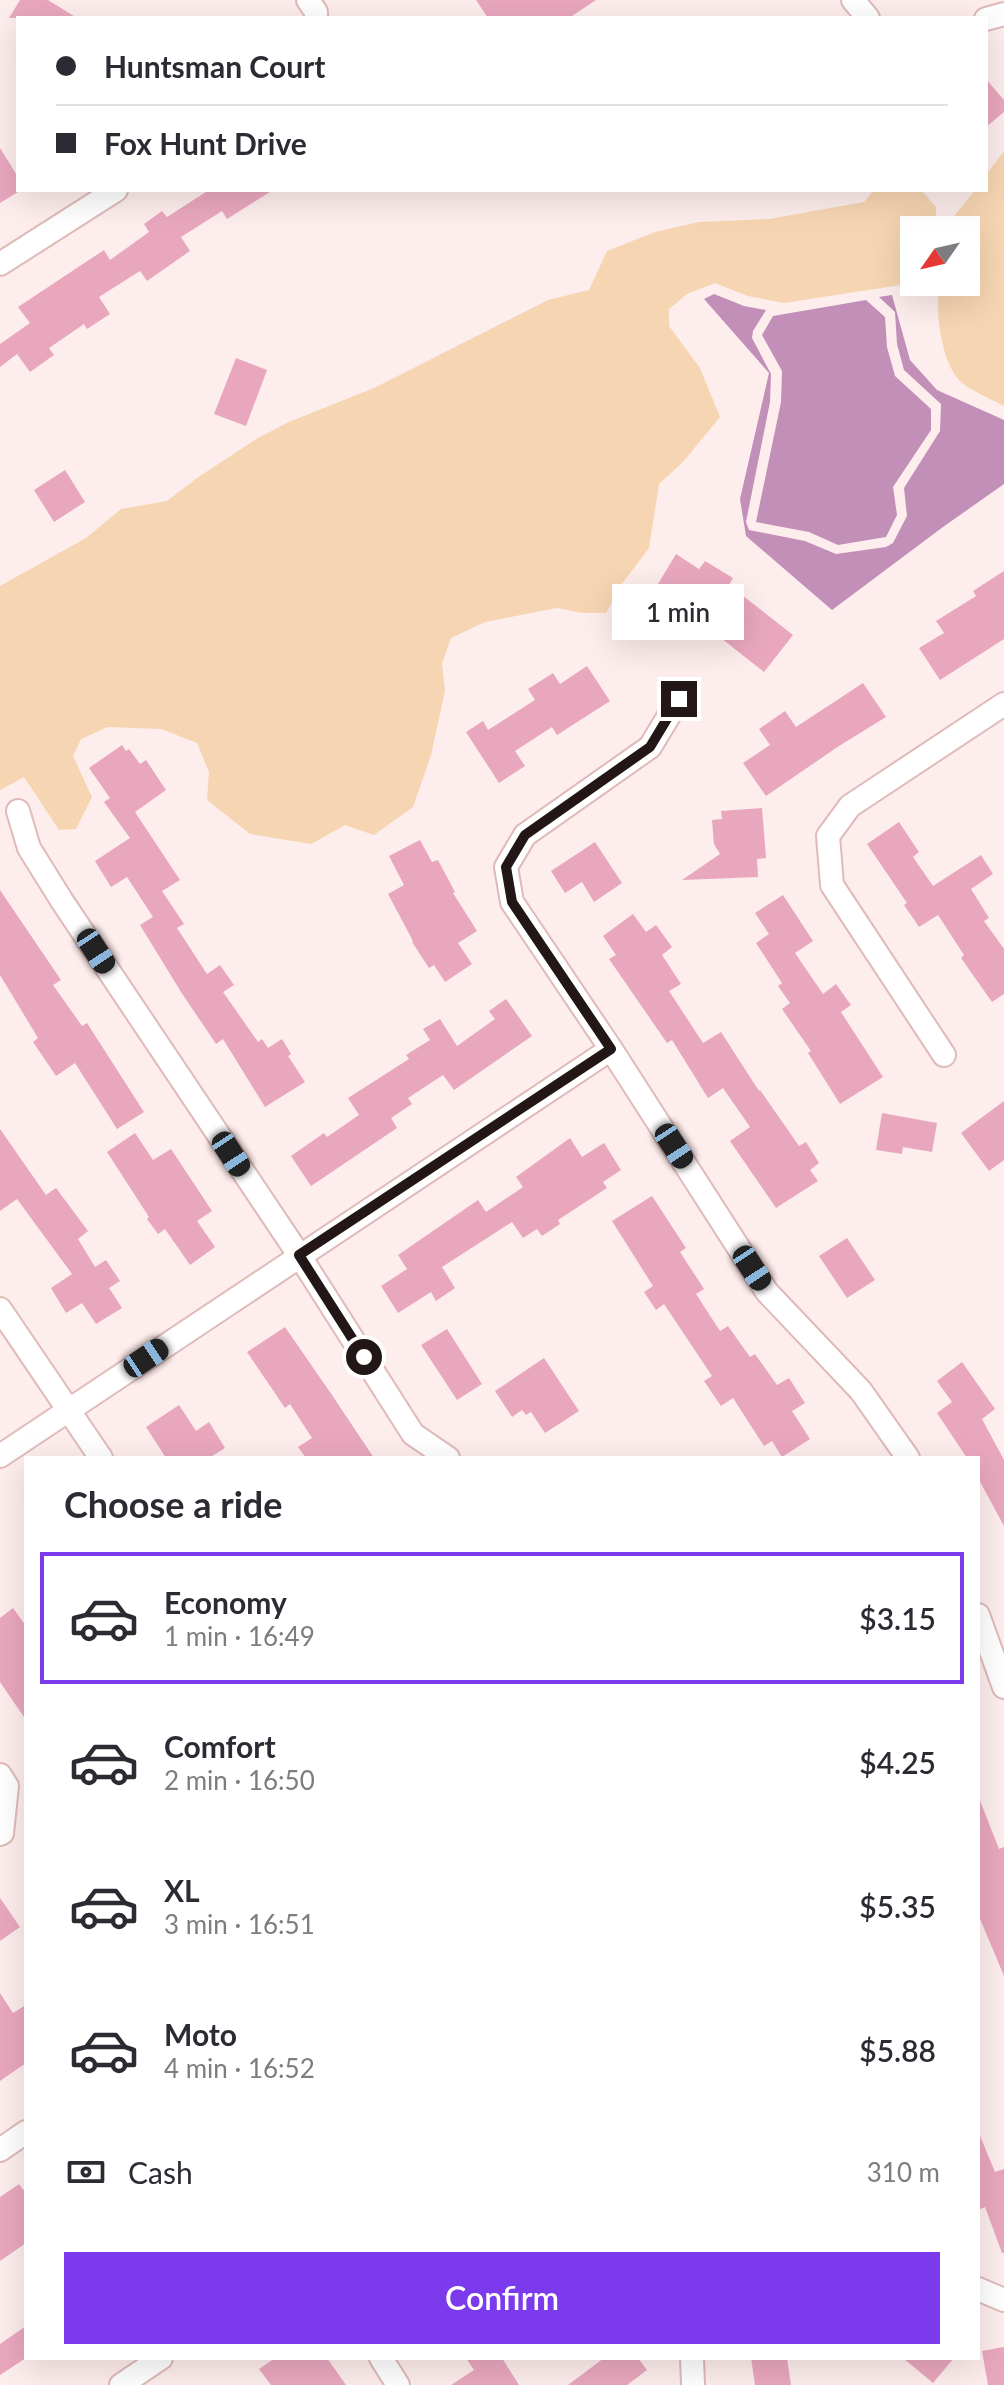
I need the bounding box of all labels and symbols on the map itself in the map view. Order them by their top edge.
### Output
north arrow [900,216,980,296]
callout: 1 min [613,583,745,639]
route end [661,681,697,717]
car [73,924,119,978]
car [651,1119,697,1173]
car [208,1127,254,1181]
car [729,1241,775,1295]
car [119,1335,173,1381]
route start [346,1339,382,1375]

